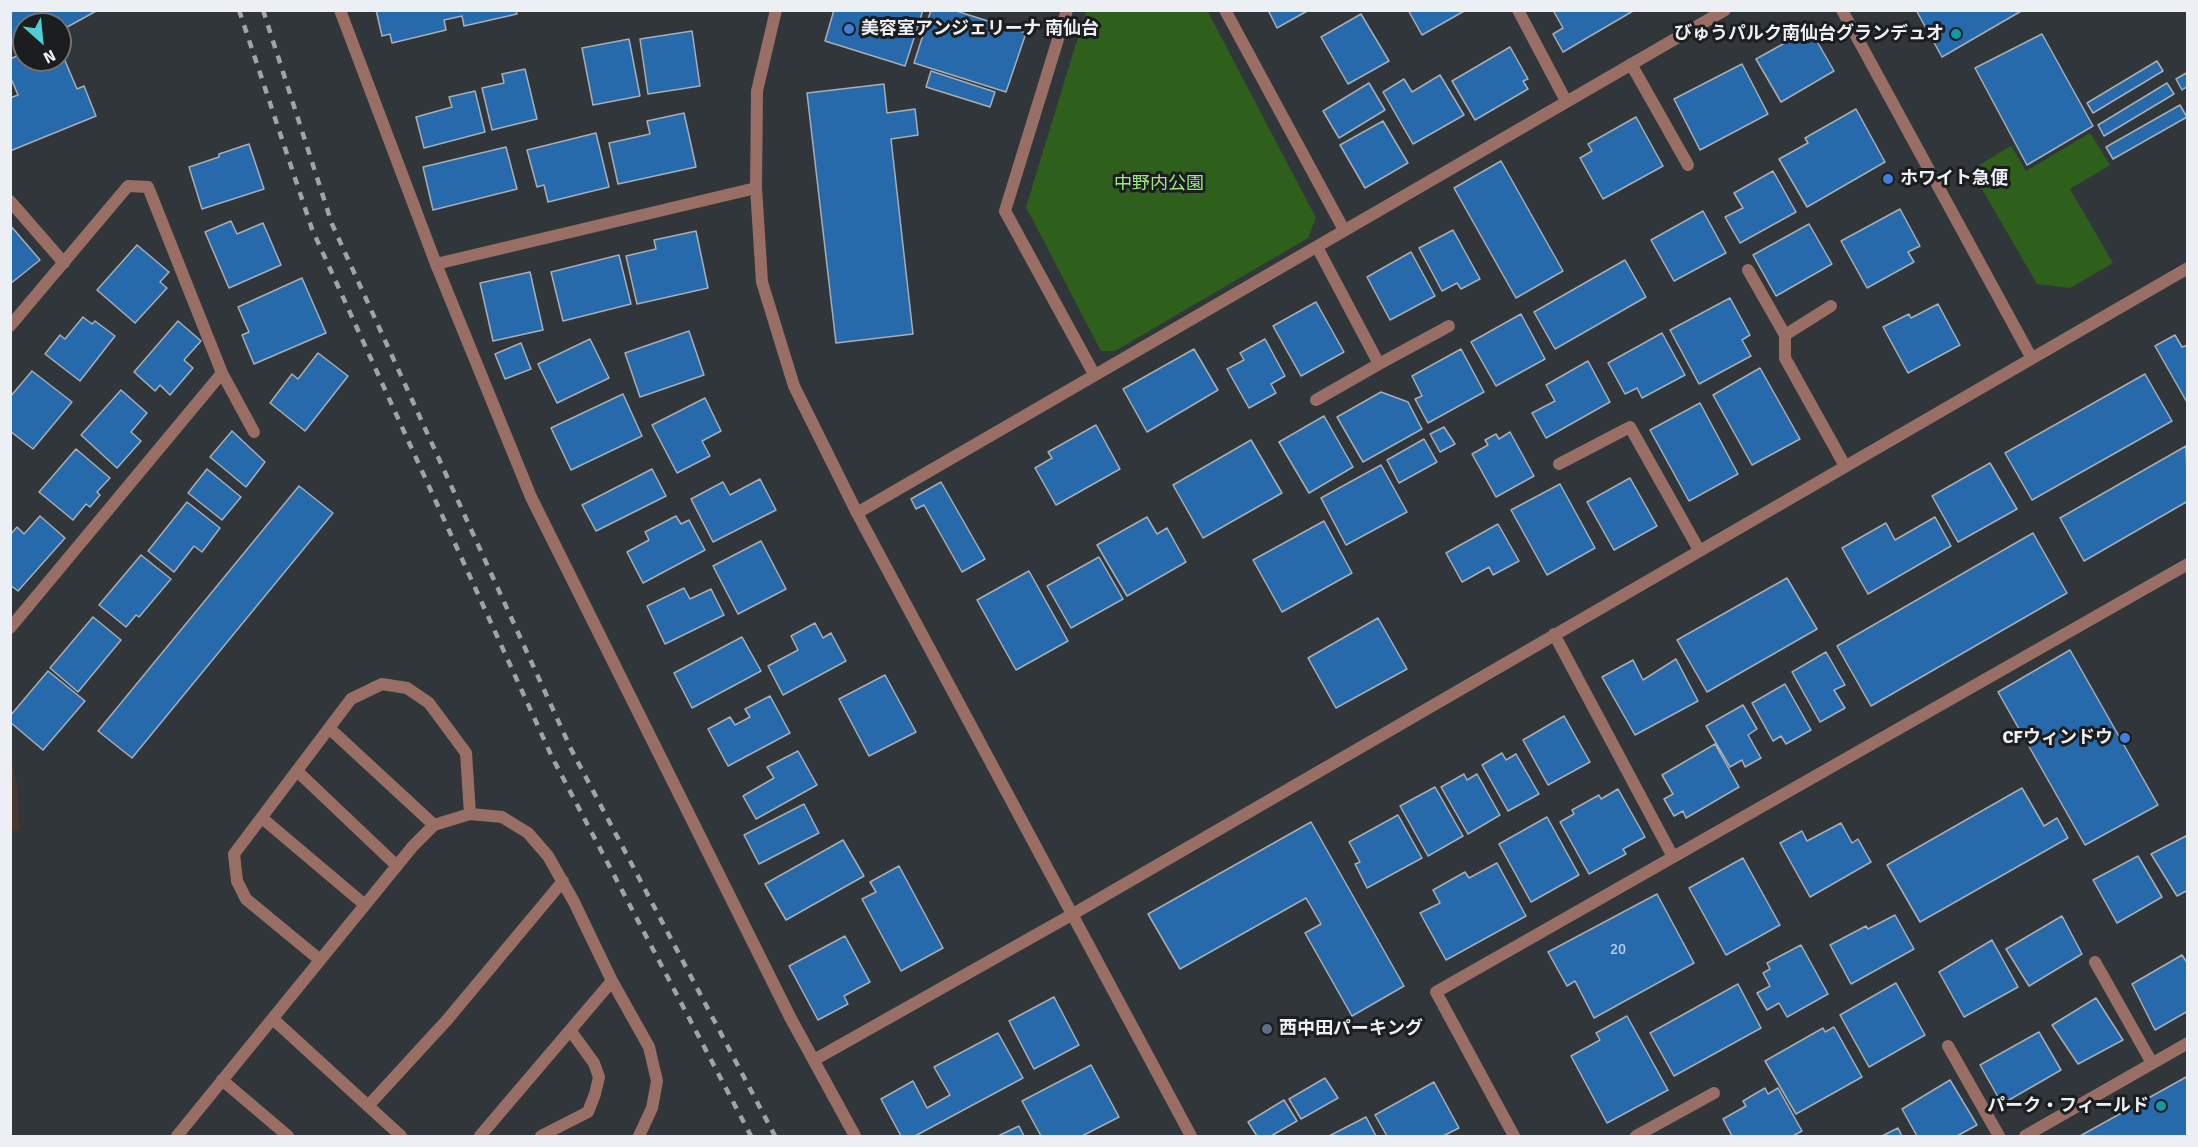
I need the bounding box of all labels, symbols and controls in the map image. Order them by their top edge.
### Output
north arrow [12,12,72,72]
place label: 美容室アンジェリーナ 南仙台 [861,18,1099,40]
marker: 美容室アンジェリーナ 南仙台 [842,22,856,36]
place label: びゅうパルク南仙台グランデュオ [1674,23,1944,45]
marker: びゅうパルク南仙台グランデュオ [1949,27,1963,41]
text: N [40,45,59,68]
place label: ホワイト急便 [1900,168,2008,190]
marker: ホワイト急便 [1881,172,1895,186]
park label: 中野内公園 [1114,173,1204,195]
place label: CFウィンドウ [2002,727,2113,749]
marker: CFウィンドウ [2118,731,2132,745]
house number: 20 [1610,941,1626,959]
place label: 西中田パーキング [1279,1018,1423,1040]
marker: 西中田パーキング [1260,1022,1274,1036]
place label: パーク・フィールド [1987,1095,2149,1117]
marker: パーク・フィールド [2154,1099,2168,1113]

